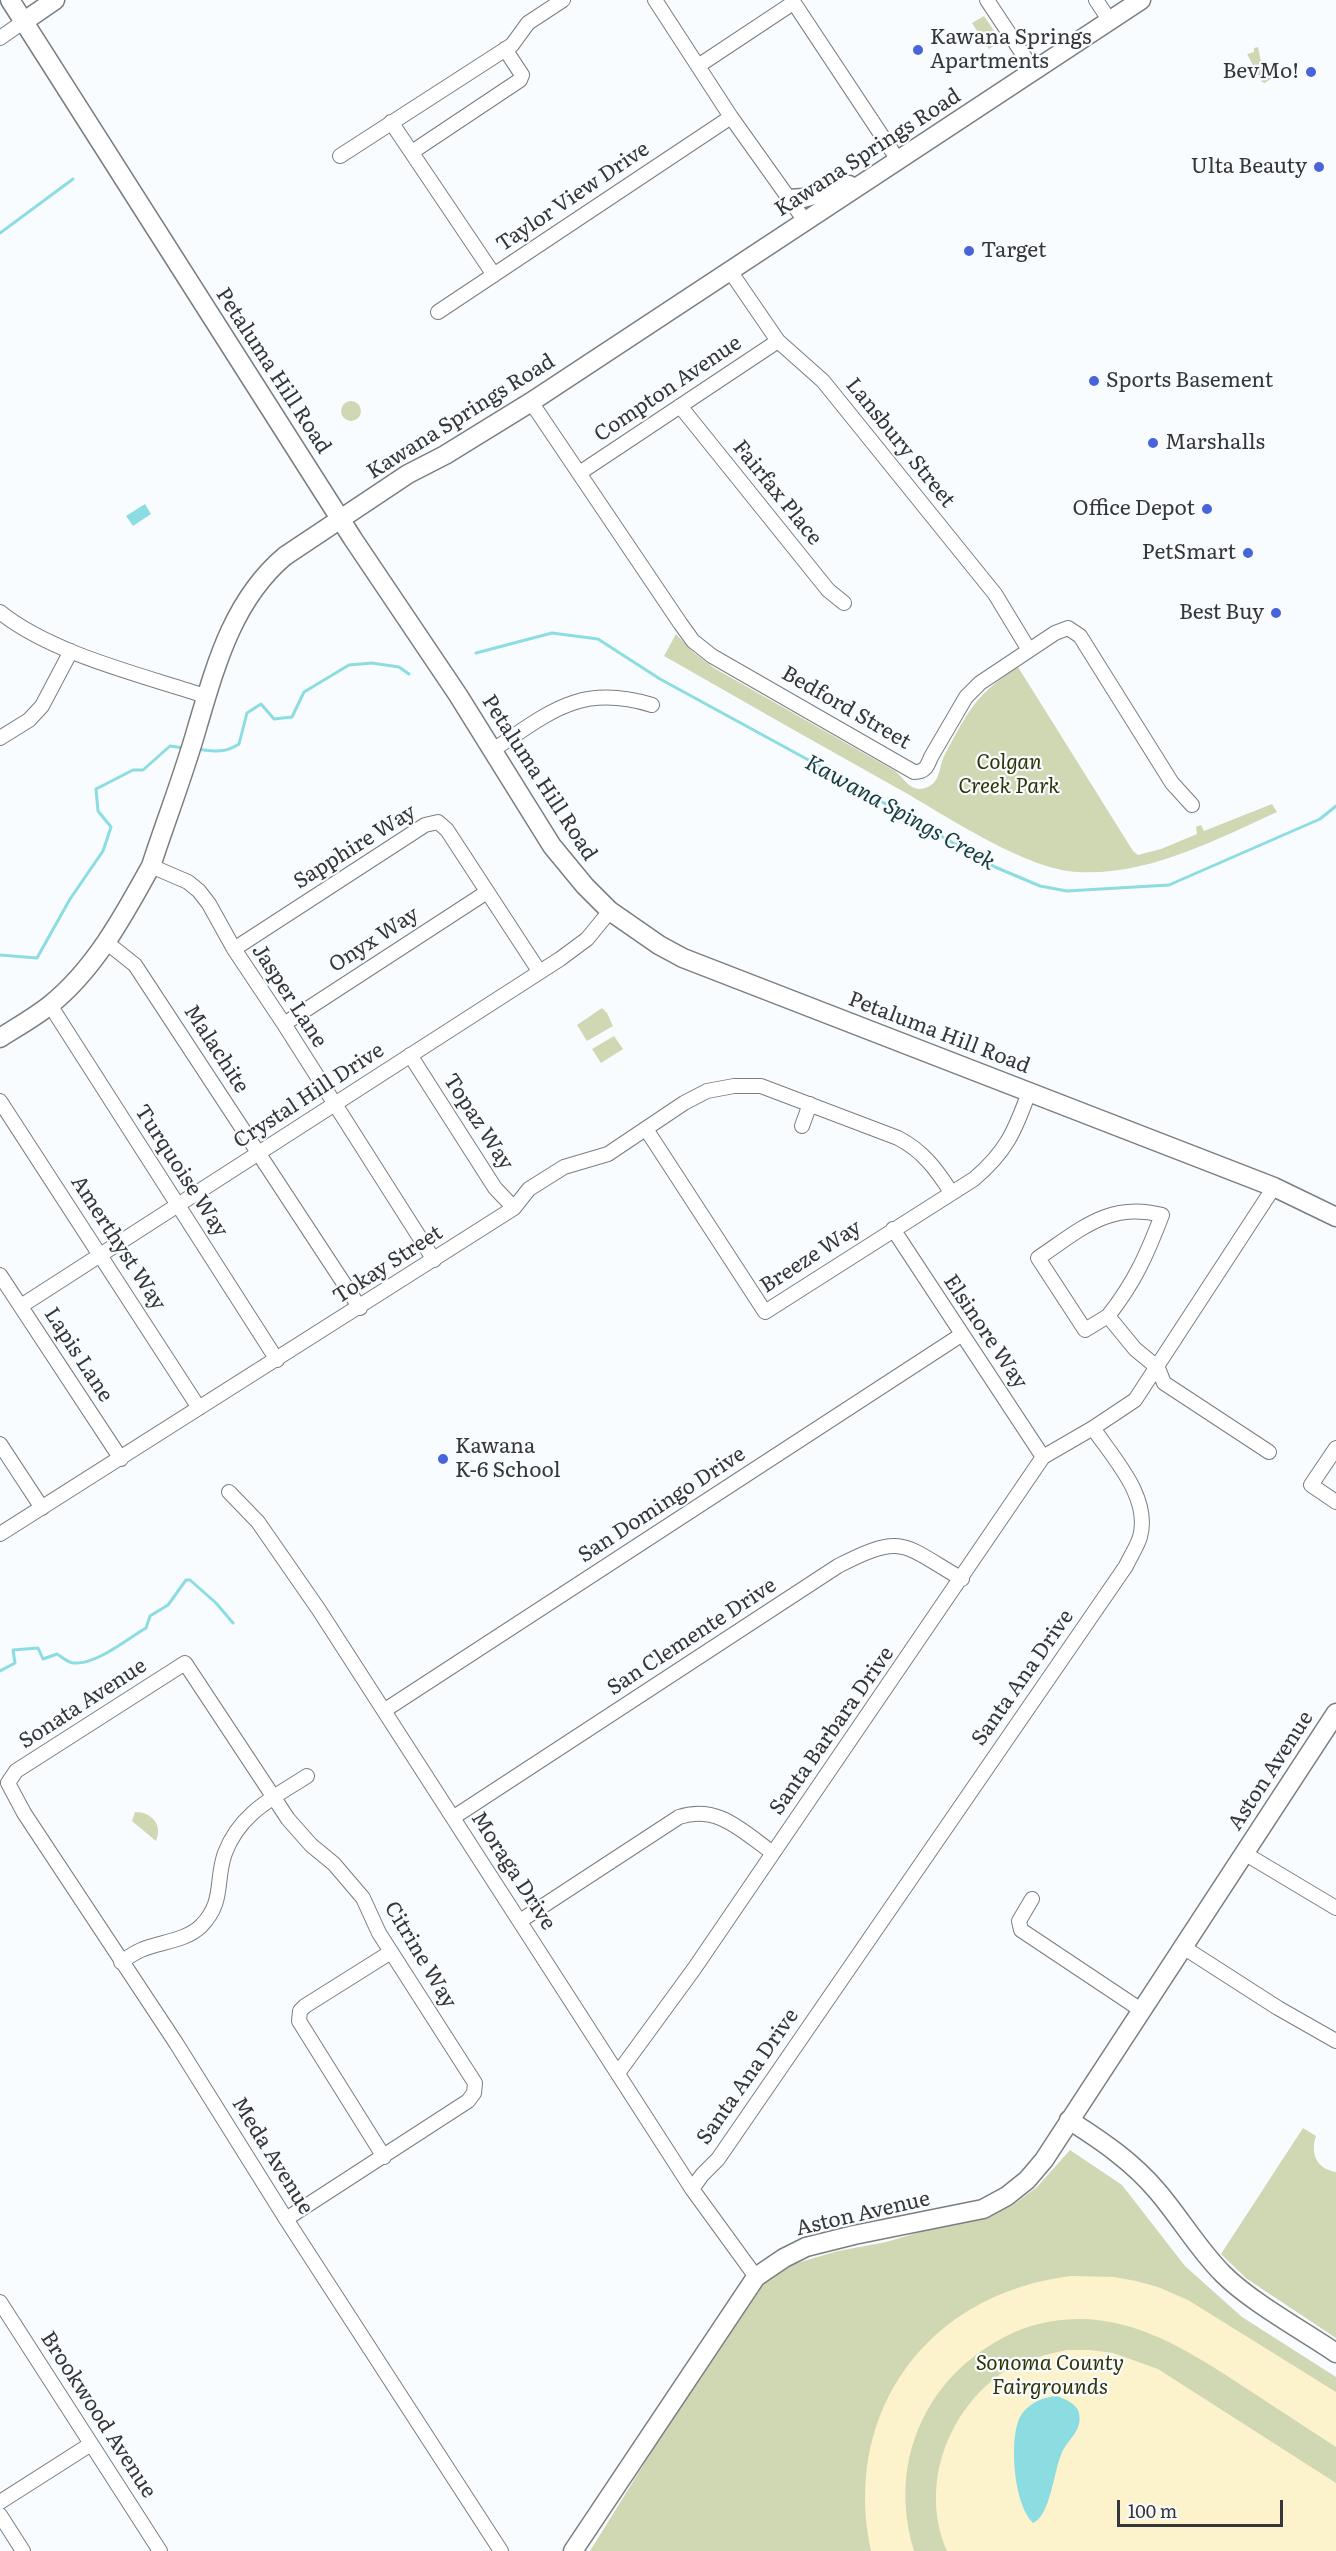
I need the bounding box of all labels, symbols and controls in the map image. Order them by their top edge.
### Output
place label: Kawana Springs Apartments [930,25,1091,75]
marker: Kawana Springs Apartments [911,43,925,57]
place label: BevMo! [1222,59,1299,85]
marker: BevMo! [1304,65,1318,79]
street label: Kawana Springs Road [770,83,966,223]
street label: Taylor View Drive [492,136,654,258]
place label: Ulta Beauty [1191,154,1307,180]
marker: Ulta Beauty [1312,160,1326,174]
place label: Target [981,238,1046,264]
marker: Target [962,244,976,258]
street label: Petaluma Hill Road [210,283,336,459]
street label: Compton Avenue [590,330,746,448]
street label: Kawana Springs Road [363,349,559,485]
place label: Sports Basement [1106,368,1273,394]
street label: Lansbury Street [840,373,960,513]
marker: Sports Basement [1087,374,1101,388]
place label: Marshalls [1165,430,1265,456]
street label: Fairfax Place [727,435,827,551]
marker: Marshalls [1146,436,1160,450]
place label: Office Depot [1072,496,1195,522]
marker: Office Depot [1200,502,1214,516]
place label: PetSmart [1142,540,1236,566]
marker: PetSmart [1241,546,1255,560]
place label: Best Buy [1179,600,1264,626]
marker: Best Buy [1269,606,1283,620]
street label: Bedford Street [777,661,915,755]
street label: Petaluma Hill Road [476,690,602,866]
water label: Kawana Spings Creek [800,750,1000,876]
park label: Colgan Creek Park [958,750,1060,800]
street label: Sapphire Way [289,799,421,895]
street label: Onyx Way [324,902,424,978]
street label: Jasper Lane [246,939,332,1053]
street label: Petaluma Hill Road [845,987,1033,1079]
street label: Malachite [178,1000,254,1098]
street label: Crystal Hill Drive [229,1038,389,1154]
street label: Topaz Way [438,1069,518,1175]
street label: Turquoise Way [129,1100,233,1242]
street label: Amerthyst Way [65,1171,171,1315]
street label: Breeze Way [756,1215,866,1299]
street label: Tokay Street [329,1220,447,1310]
street label: Elsinore Way [938,1270,1032,1394]
street label: Lapis Lane [38,1303,118,1407]
place label: Kawana K-6 School [455,1434,560,1484]
street label: San Domingo Drive [574,1442,750,1568]
marker: Kawana K-6 School [436,1452,450,1466]
street label: San Clemente Drive [603,1573,781,1701]
street label: Santa Ana Drive [967,1605,1079,1751]
street label: Santa Barbara Drive [764,1642,900,1820]
street label: Sonata Avenue [15,1653,151,1755]
street label: Aston Avenue [1223,1707,1319,1835]
street label: Moraga Drive [465,1807,561,1935]
street label: Citrine Way [378,1897,462,2013]
street label: Santa Ana Drive [692,2004,804,2150]
street label: Meda Avenue [226,2093,318,2219]
street label: Aston Avenue [793,2186,933,2242]
street label: Brookwood Avenue [35,2327,161,2503]
park label: Sonoma County Fairgrounds [976,2351,1124,2401]
scale bar [1120,2488,1286,2526]
text: 100 m [1128,2497,1177,2524]

